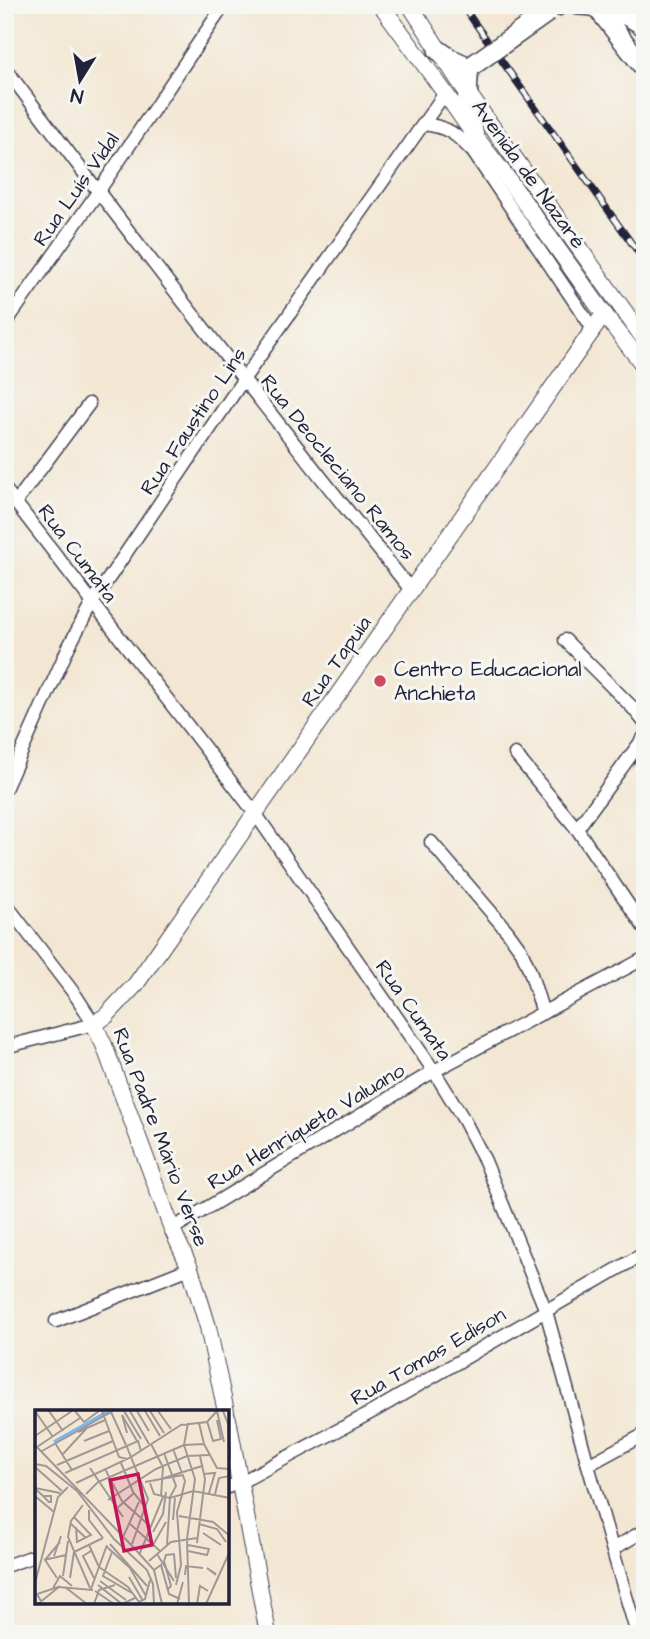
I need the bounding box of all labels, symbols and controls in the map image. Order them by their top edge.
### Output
north arrow [46,46,116,116]
text: N [69,81,85,110]
street label: Avenida de Nazaré [465,94,593,255]
street label: Rua Luís Vidal [26,126,126,252]
street label: Rua Faustino Lins [133,342,254,501]
street label: Rua Deocleciano Ramos [253,368,422,566]
street label: Rua Cumata [31,498,124,609]
street label: Rua Tapuia [294,610,379,713]
place label: Centro Educacional Anchieta [394,655,582,708]
marker: Centro Educacional Anchieta [372,673,388,689]
street label: Rua Cumata [368,954,459,1067]
street label: Rua Padre Mário Verse [105,1024,216,1251]
street label: Rua Henriqueta Valuano [202,1056,410,1197]
street label: Rua Tomas Edison [345,1300,511,1413]
inset map [35,1410,229,1604]

